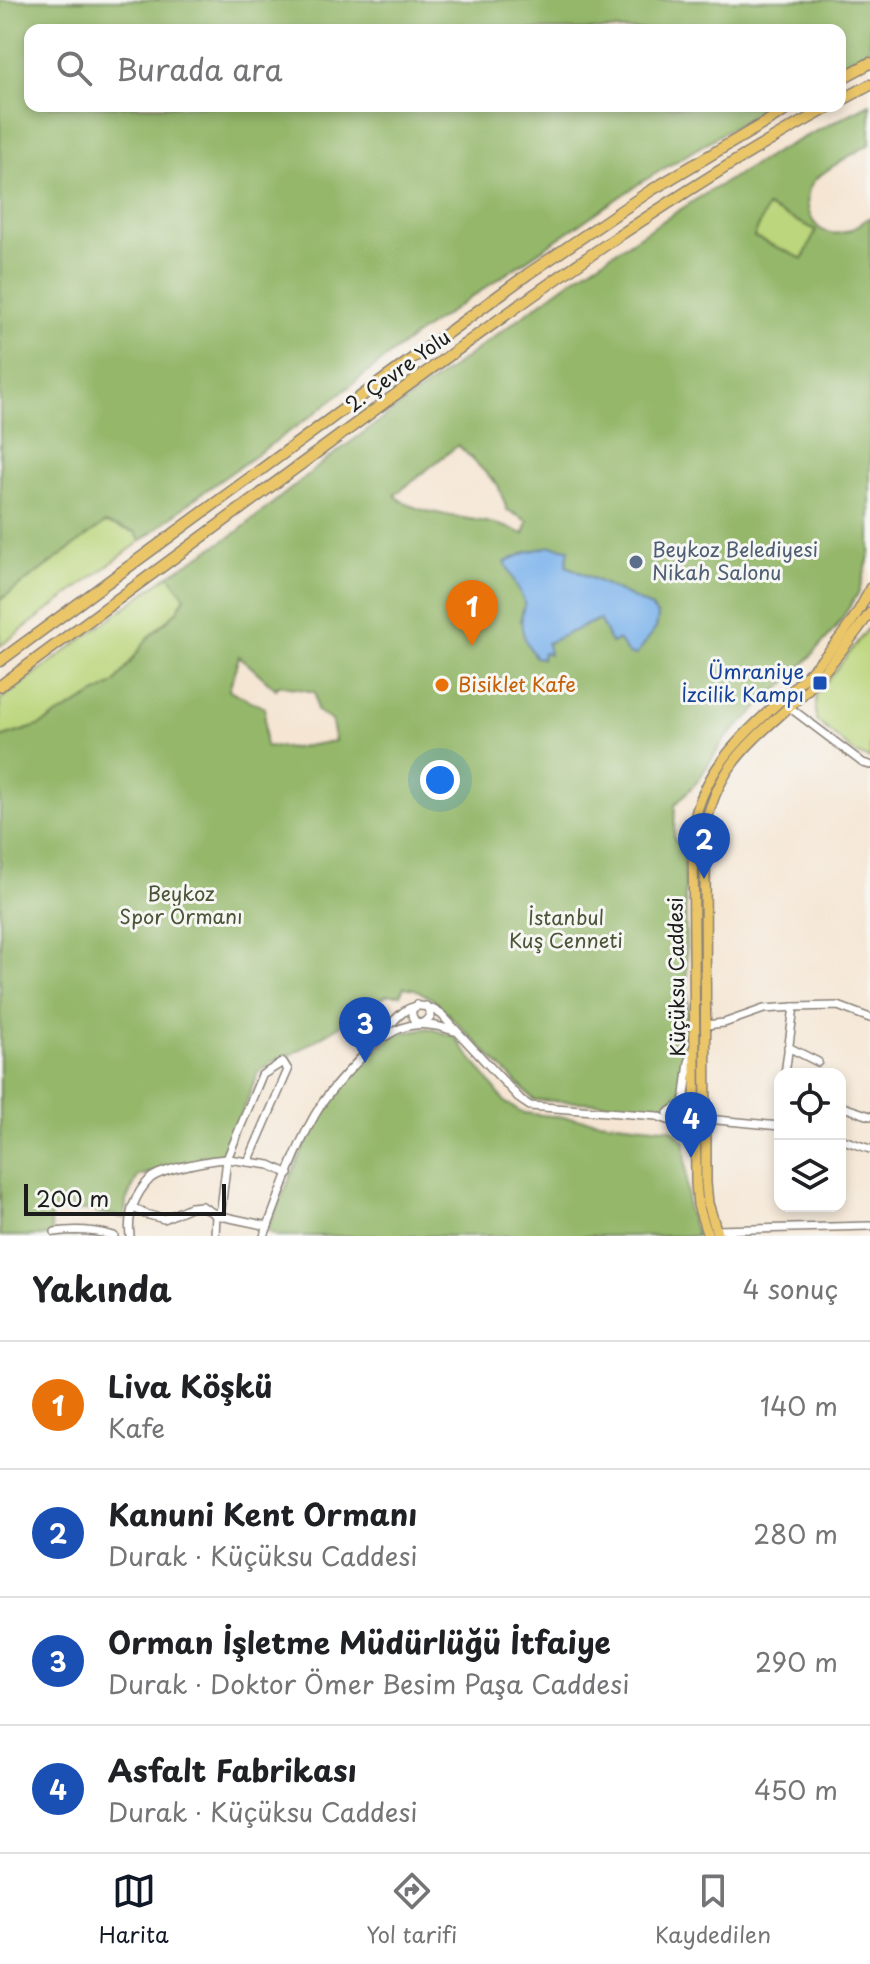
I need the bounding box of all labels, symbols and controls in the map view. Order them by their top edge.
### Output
search box [24,24,846,112]
icon: search [52,46,96,90]
text: Burada ara [116,46,282,91]
street label: 2. Çevre Yolu [339,322,456,419]
place label: Beykoz Belediyesi Nikah Salonu [652,534,818,587]
marker: Beykoz Belediyesi Nikah Salonu [627,553,645,571]
pin: 1 [446,580,498,646]
place label: Ümraniye İzcilik Kampı [681,656,804,709]
place label: Bisiklet Kafe [458,669,576,699]
marker: Ümraniye İzcilik Kampı [811,674,829,692]
marker: Bisiklet Kafe [433,676,451,694]
your location [420,760,460,800]
pin: 2 [678,813,730,879]
park label: Beykoz Spor Ormanı [119,878,243,931]
street label: Küçüksu Caddesi [660,897,692,1057]
park label: İstanbul Kuş Cenneti [509,902,623,955]
pin: 3 [339,997,391,1063]
map controls [774,1068,846,1212]
button: locate [774,1068,846,1140]
pin: 4 [665,1092,717,1158]
button: layers [774,1140,846,1212]
scale bar [24,1180,226,1216]
text: 200 m [36,1181,109,1214]
text: Yakında [32,1262,172,1314]
text: 4 sonuç [743,1269,838,1308]
text: Liva Köşkü [108,1363,273,1408]
text: 1 [52,1386,64,1425]
text: 140 m [760,1386,838,1425]
text: Kafe [108,1408,165,1447]
text: Kanuni Kent Ormanı [108,1491,417,1536]
text: 2 [49,1514,67,1553]
text: 280 m [753,1514,838,1553]
text: Durak · Küçüksu Caddesi [108,1536,418,1575]
text: Orman İşletme Müdürlüğü İtfaiye [108,1619,611,1664]
text: 3 [49,1642,67,1681]
text: 290 m [755,1642,838,1681]
text: Durak · Doktor Ömer Besim Paşa Caddesi [108,1664,629,1703]
text: Asfalt Fabrikası [108,1747,357,1792]
text: 4 [49,1770,67,1809]
text: 450 m [754,1770,838,1809]
text: Durak · Küçüksu Caddesi [108,1792,418,1831]
tab: Harita [99,1869,169,1950]
tab: Yol tarifi [366,1869,457,1950]
tab: Kaydedilen [655,1869,771,1950]

